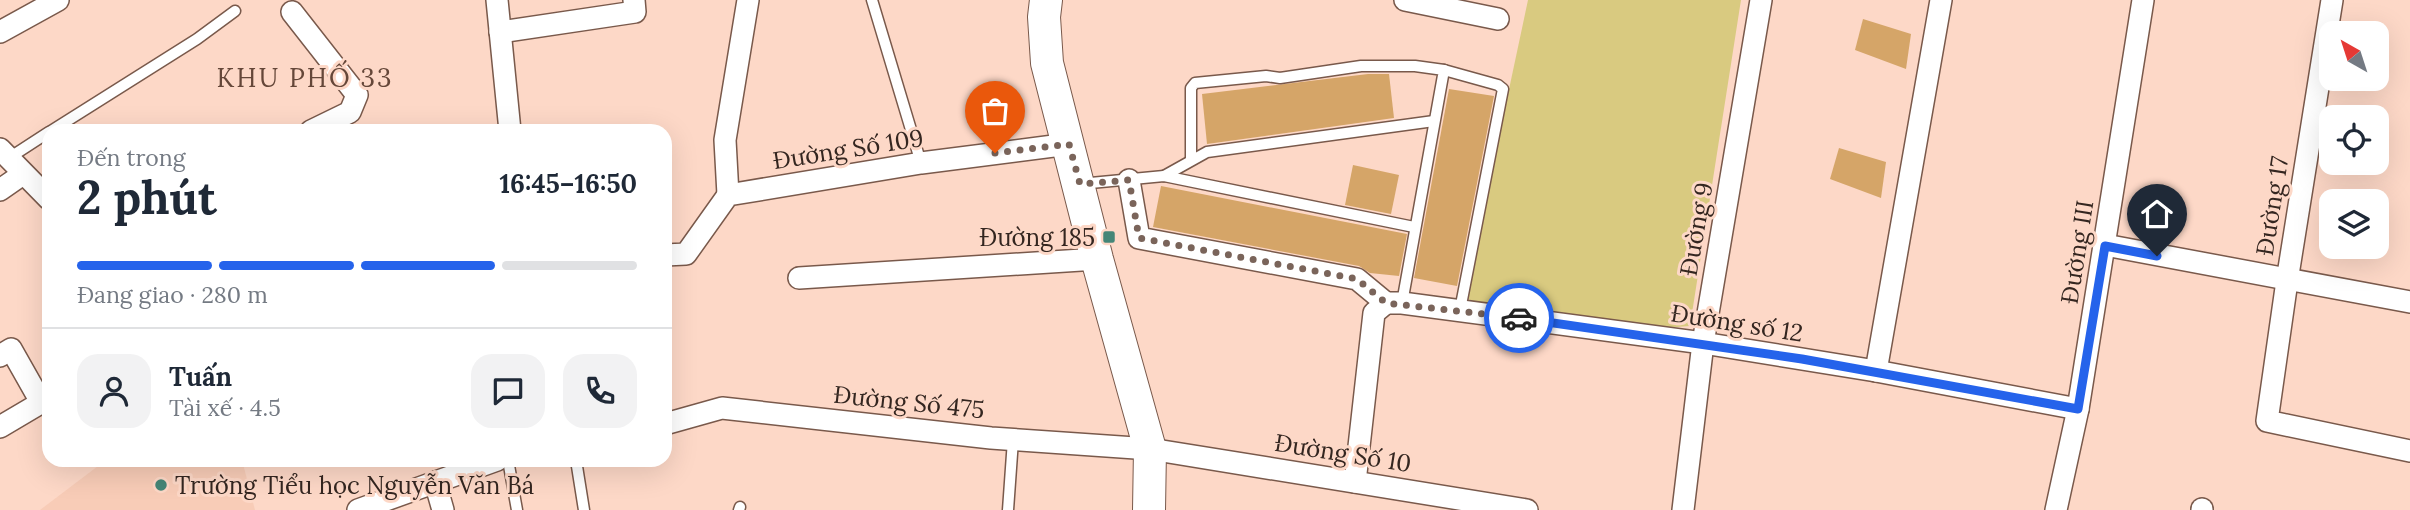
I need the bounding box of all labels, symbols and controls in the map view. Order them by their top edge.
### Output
north arrow [2319,21,2389,91]
map controls [2319,21,2389,259]
district label: KHU PHỐ 33 [217,59,393,94]
pin [965,81,1025,153]
icon: bag [976,92,1014,130]
button: locate [2319,105,2389,175]
street label: Đường Số 109 [771,122,925,176]
text: Đến trong [77,143,185,172]
street label: Đường 17 [2249,154,2295,258]
text: 16:45–16:50 [500,167,637,200]
text: 2 phút [77,168,217,227]
street label: Đường 9 [1673,180,1719,278]
pin [2127,184,2187,256]
button: layers [2319,189,2389,259]
icon: home [2138,195,2176,233]
street label: Đường III [2054,198,2100,306]
place label: Đường 185 [979,222,1095,253]
marker: Đường 185 [1101,229,1117,245]
text: Đang giao · 280 m [77,280,268,309]
courier [1484,283,1554,353]
street label: Đường số 12 [1669,297,1805,349]
icon: car [1500,299,1538,337]
button: person [77,354,151,428]
button: chat [471,354,545,428]
button: phone [563,354,637,428]
text: Tuấn [169,360,232,393]
street label: Đường Số 475 [832,379,986,425]
text: Tài xế · 4.5 [169,393,281,422]
street label: Đường Số 10 [1272,427,1414,479]
place label: Trường Tiểu học Nguyễn Văn Bá [175,470,534,501]
marker: Trường Tiểu học Nguyễn Văn Bá [153,477,169,493]

